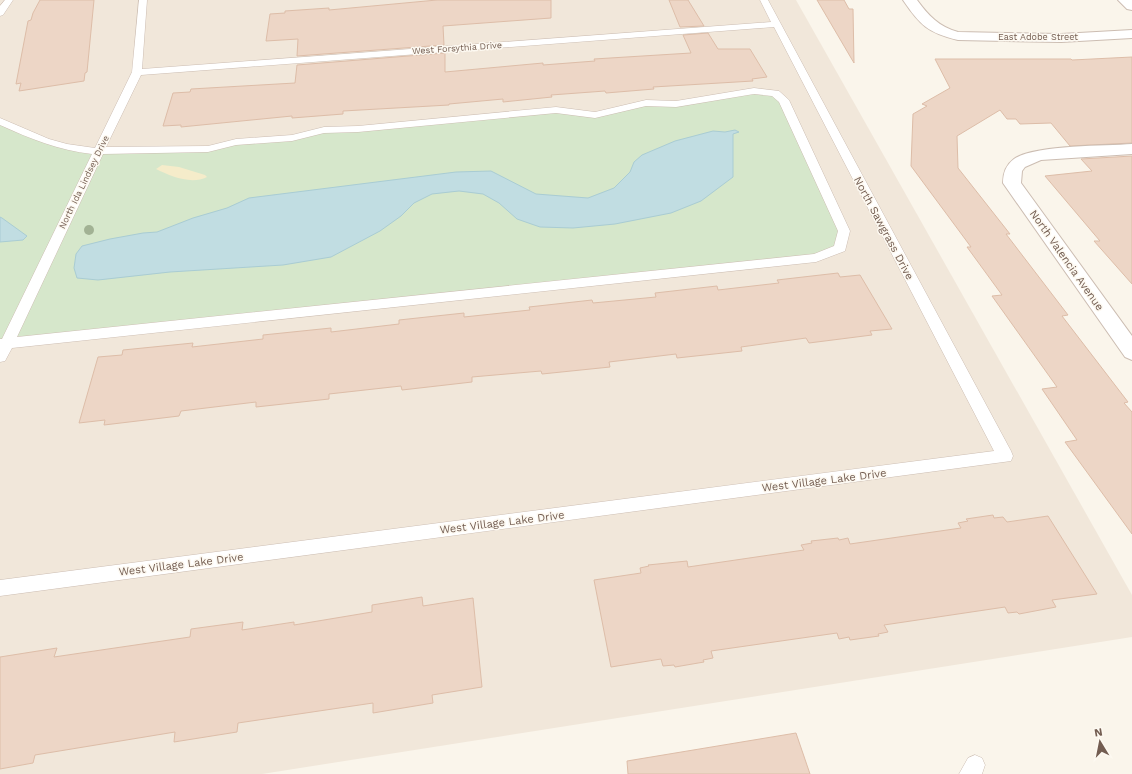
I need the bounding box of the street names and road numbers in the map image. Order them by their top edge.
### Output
street label: East Adobe Street [998,32,1078,42]
street label: West Forsythia Drive [412,40,502,56]
street label: North Ida Lindsey Drive [57,134,111,230]
street label: North Sawgrass Drive [851,174,916,282]
street label: North Valencia Avenue [1027,207,1106,313]
street label: West Village Lake Drive [761,466,887,495]
street label: West Village Lake Drive [439,508,565,537]
street label: West Village Lake Drive [118,550,244,579]

